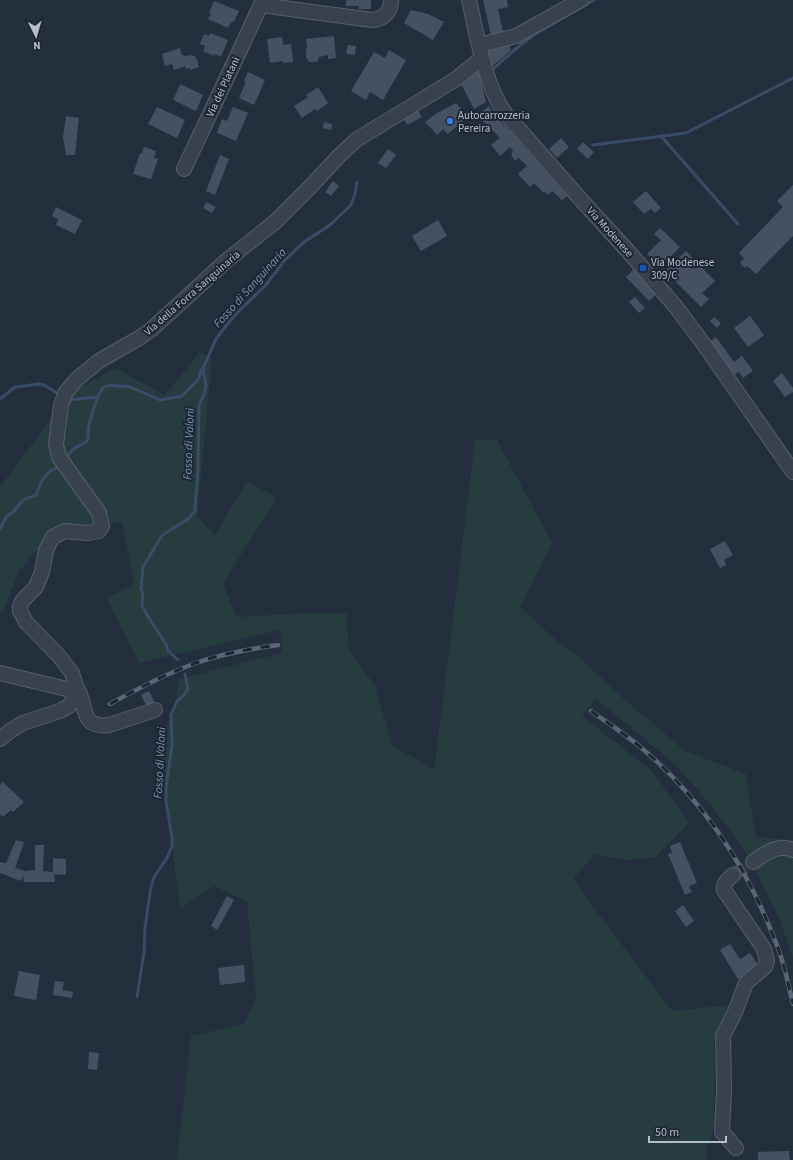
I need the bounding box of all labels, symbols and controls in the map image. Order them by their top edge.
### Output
north arrow [16,16,56,56]
text: N [33,38,41,53]
street label: Via dei Platani [203,54,243,120]
place label: Autocarrozzeria Pereira [458,108,530,136]
marker: Autocarrozzeria Pereira [445,116,455,126]
street label: Via Modenese [583,204,637,261]
water label: Fosso di Sanguinaria [210,244,291,332]
street label: Via della Forra Sanguinaria [141,247,243,339]
place label: Via Modenese 309/C [651,255,715,283]
marker: Via Modenese 309/C [638,263,648,273]
water label: Fosso di Valoni [179,408,199,480]
water label: Fosso di Valoni [150,726,170,799]
scale bar [649,1118,726,1144]
text: 50 m [655,1124,679,1141]

